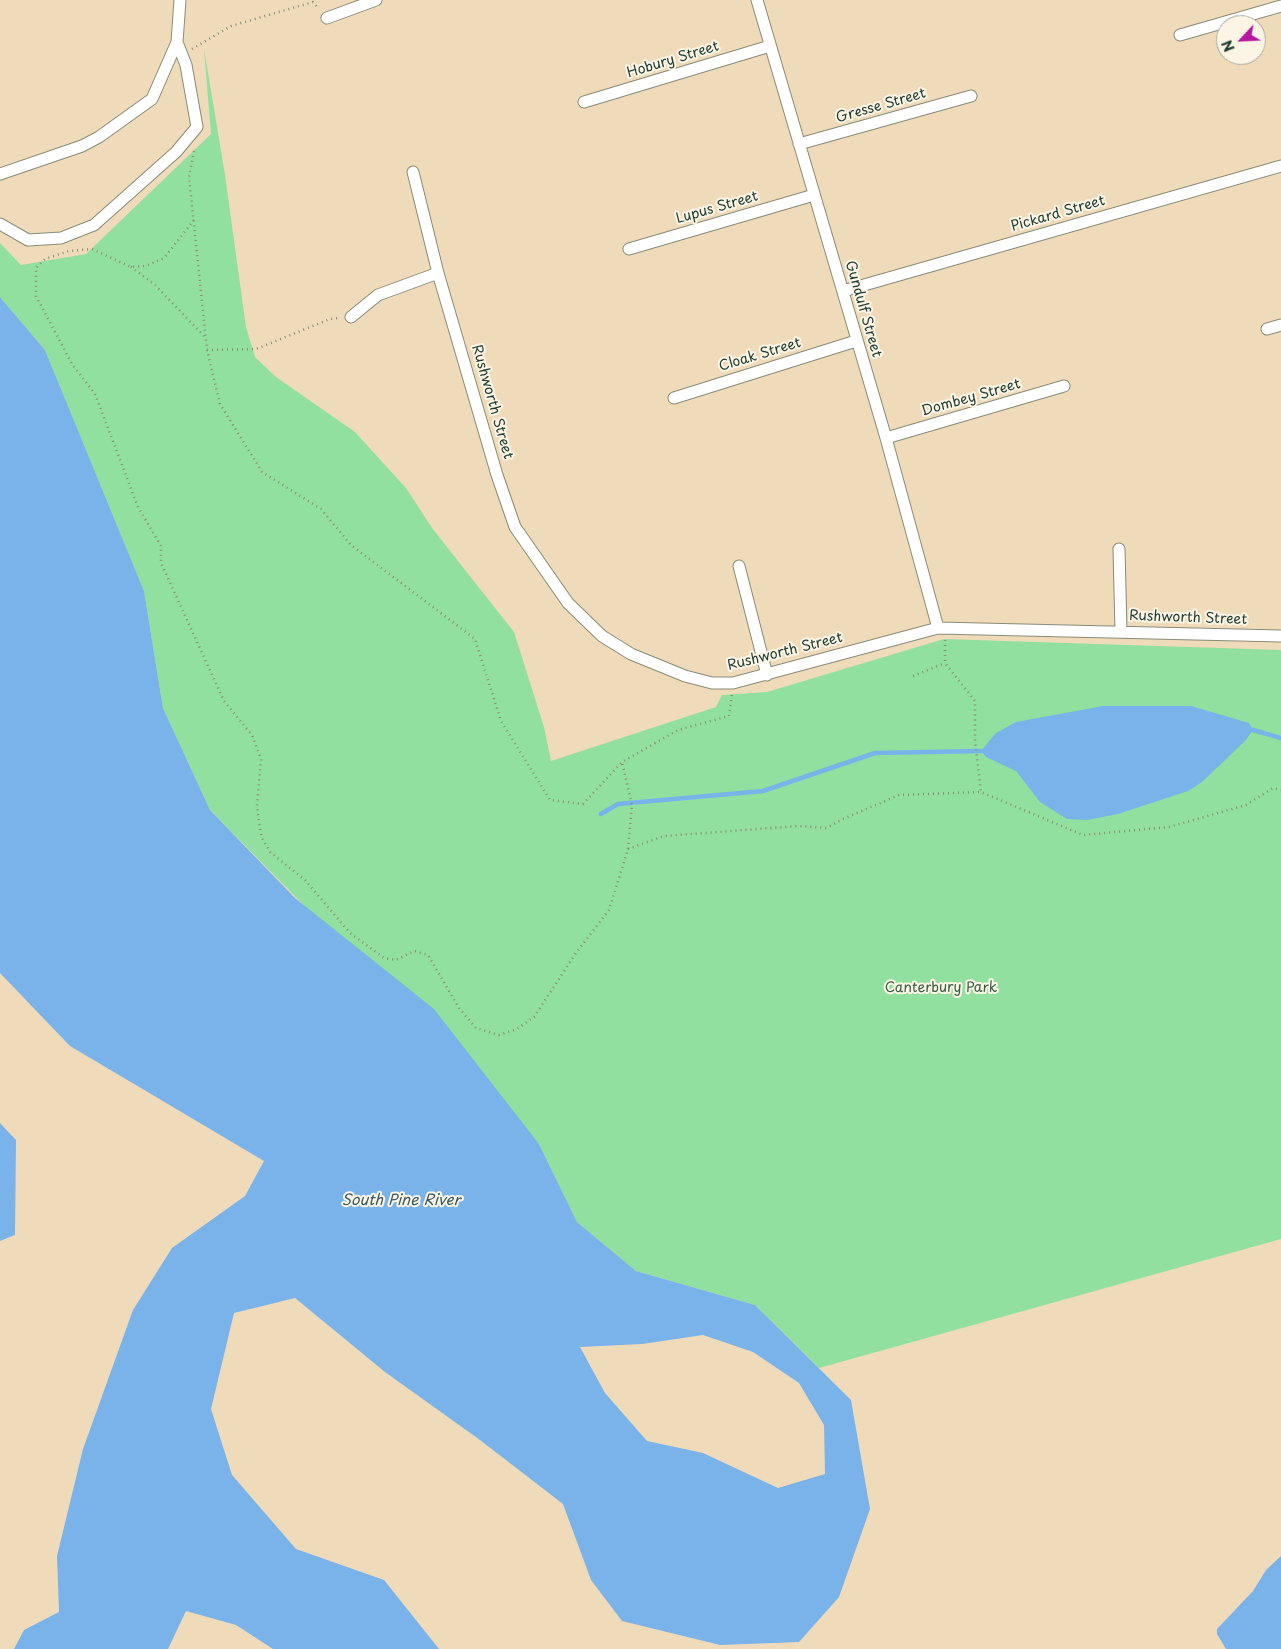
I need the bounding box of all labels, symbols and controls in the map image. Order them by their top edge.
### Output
north arrow [1216,15,1266,65]
text: N [1216,37,1240,56]
street label: Hobury Street [625,38,721,82]
street label: Gresse Street [834,85,928,127]
street label: Lupus Street [674,188,760,228]
street label: Pickard Street [1009,193,1107,235]
street label: Gundulf Street [841,259,885,359]
street label: Cloak Street [717,335,803,375]
street label: Rushworth Street [468,343,516,461]
street label: Dombey Street [920,376,1022,420]
street label: Rushworth Street [1129,608,1247,628]
street label: Rushworth Street [726,630,844,674]
park label: Canterbury Park [885,980,997,996]
water label: South Pine River [342,1192,460,1210]

